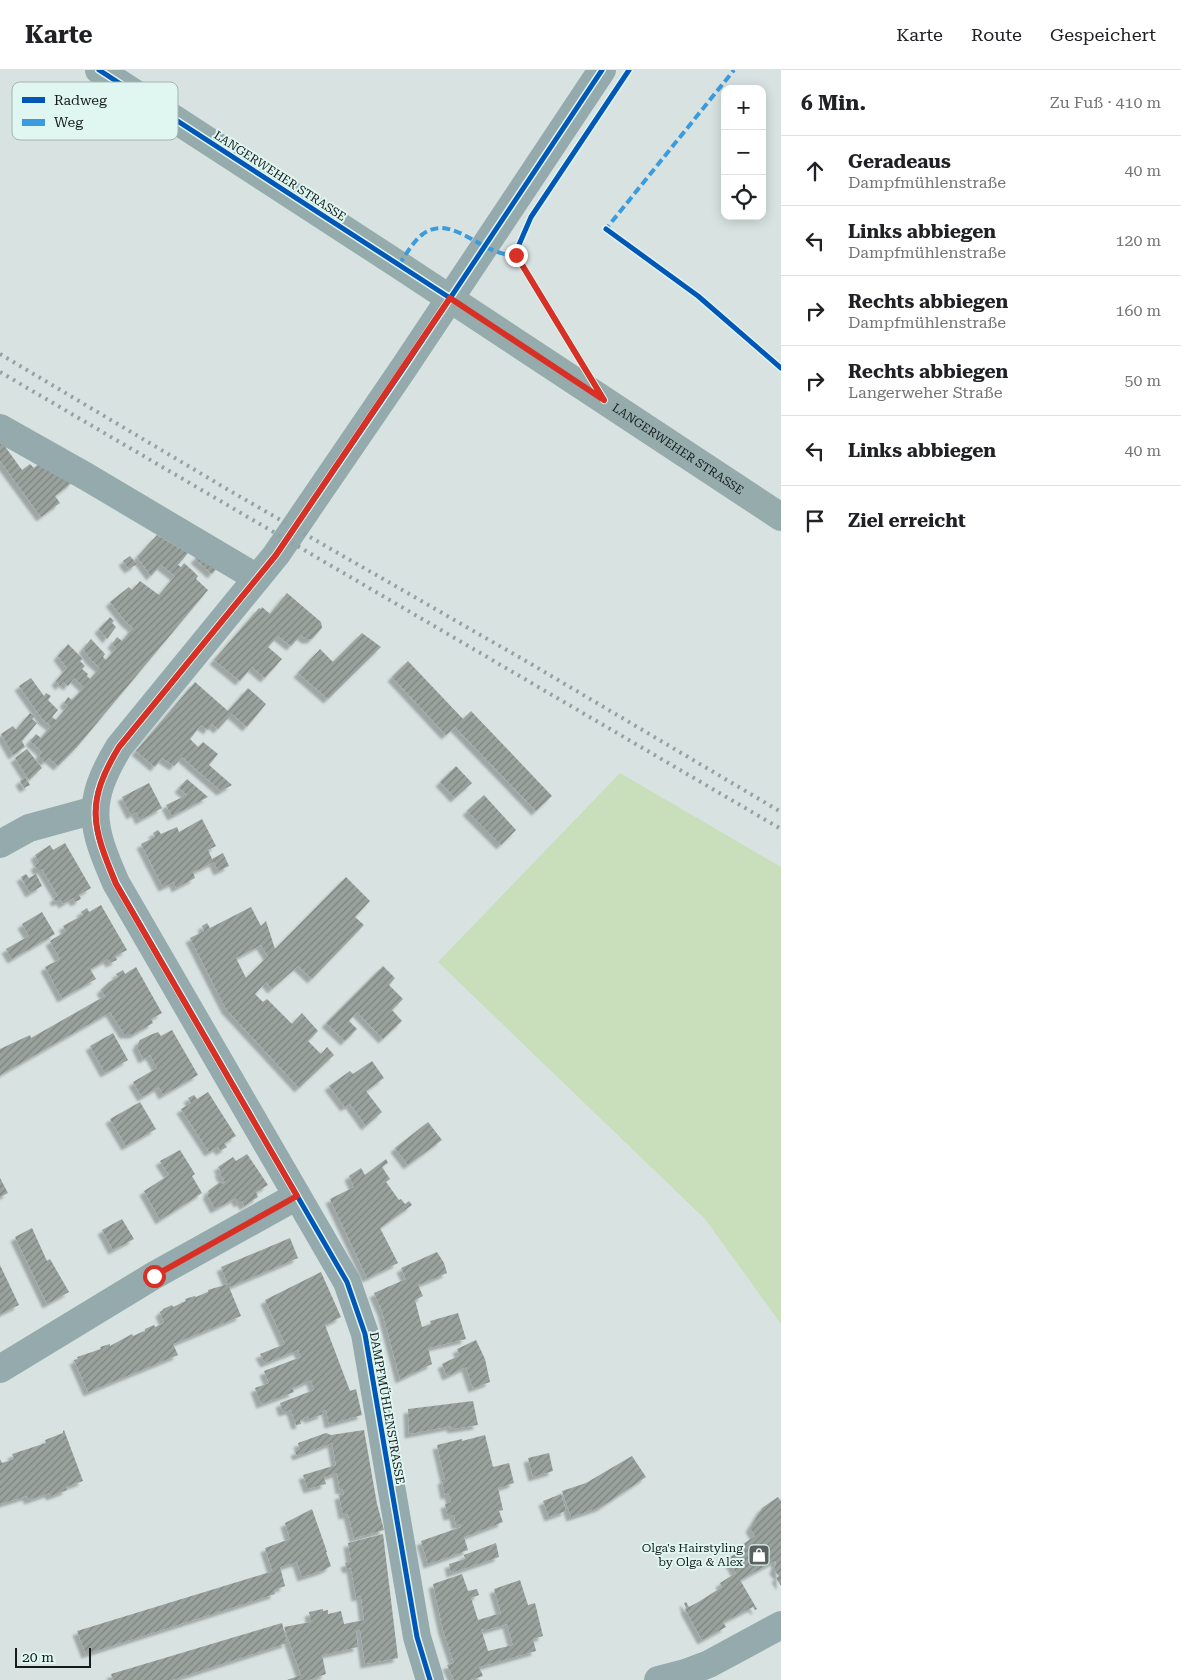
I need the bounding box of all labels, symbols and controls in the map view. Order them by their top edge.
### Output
text: Karte [25,21,93,49]
text: Karte [896,24,943,45]
text: Route [971,24,1022,45]
text: Gespeichert [1050,24,1156,45]
legend [12,82,178,140]
map controls [721,85,766,220]
button: + [721,85,766,130]
text: 6 Min. [801,91,866,115]
text: Radweg [54,92,107,108]
text: Zu Fuß · 410 m [1050,93,1161,112]
text: Weg [54,114,83,130]
street label: LANGERWEHER STRASSE [211,128,349,224]
button: − [721,130,766,175]
text: Geradeaus [848,150,951,173]
icon: ahead [801,157,829,185]
text: 40 m [1124,161,1161,180]
text: Dampfmühlenstraße [848,173,1006,192]
button: locate [721,175,766,220]
text: Links abbiegen [848,220,996,243]
icon: left [801,227,829,255]
text: 120 m [1115,231,1161,250]
text: Dampfmühlenstraße [848,243,1006,262]
route end [505,244,528,267]
text: Rechts abbiegen [848,290,1008,313]
icon: right [801,297,829,325]
text: 160 m [1115,301,1161,320]
text: Dampfmühlenstraße [848,313,1006,332]
text: Rechts abbiegen [848,360,1008,383]
icon: right [801,367,829,395]
text: 50 m [1124,371,1161,390]
text: Langerweher Straße [848,383,1002,402]
street label: LANGERWEHER STRASSE [610,401,746,497]
icon: left [801,437,829,465]
text: Links abbiegen [848,439,996,462]
text: 40 m [1124,441,1161,460]
icon: arrive [801,507,829,535]
text: Ziel erreicht [848,509,966,532]
route start [143,1265,166,1288]
street label: DAMPFMÜHLENSTRASSE [367,1331,407,1485]
place label: Olga's Hairstyling by Olga & Alex [642,1541,743,1569]
shop icon: Olga's Hairstyling by Olga & Alex [747,1543,771,1567]
scale bar [15,1645,91,1668]
text: 20 m [22,1649,54,1665]

